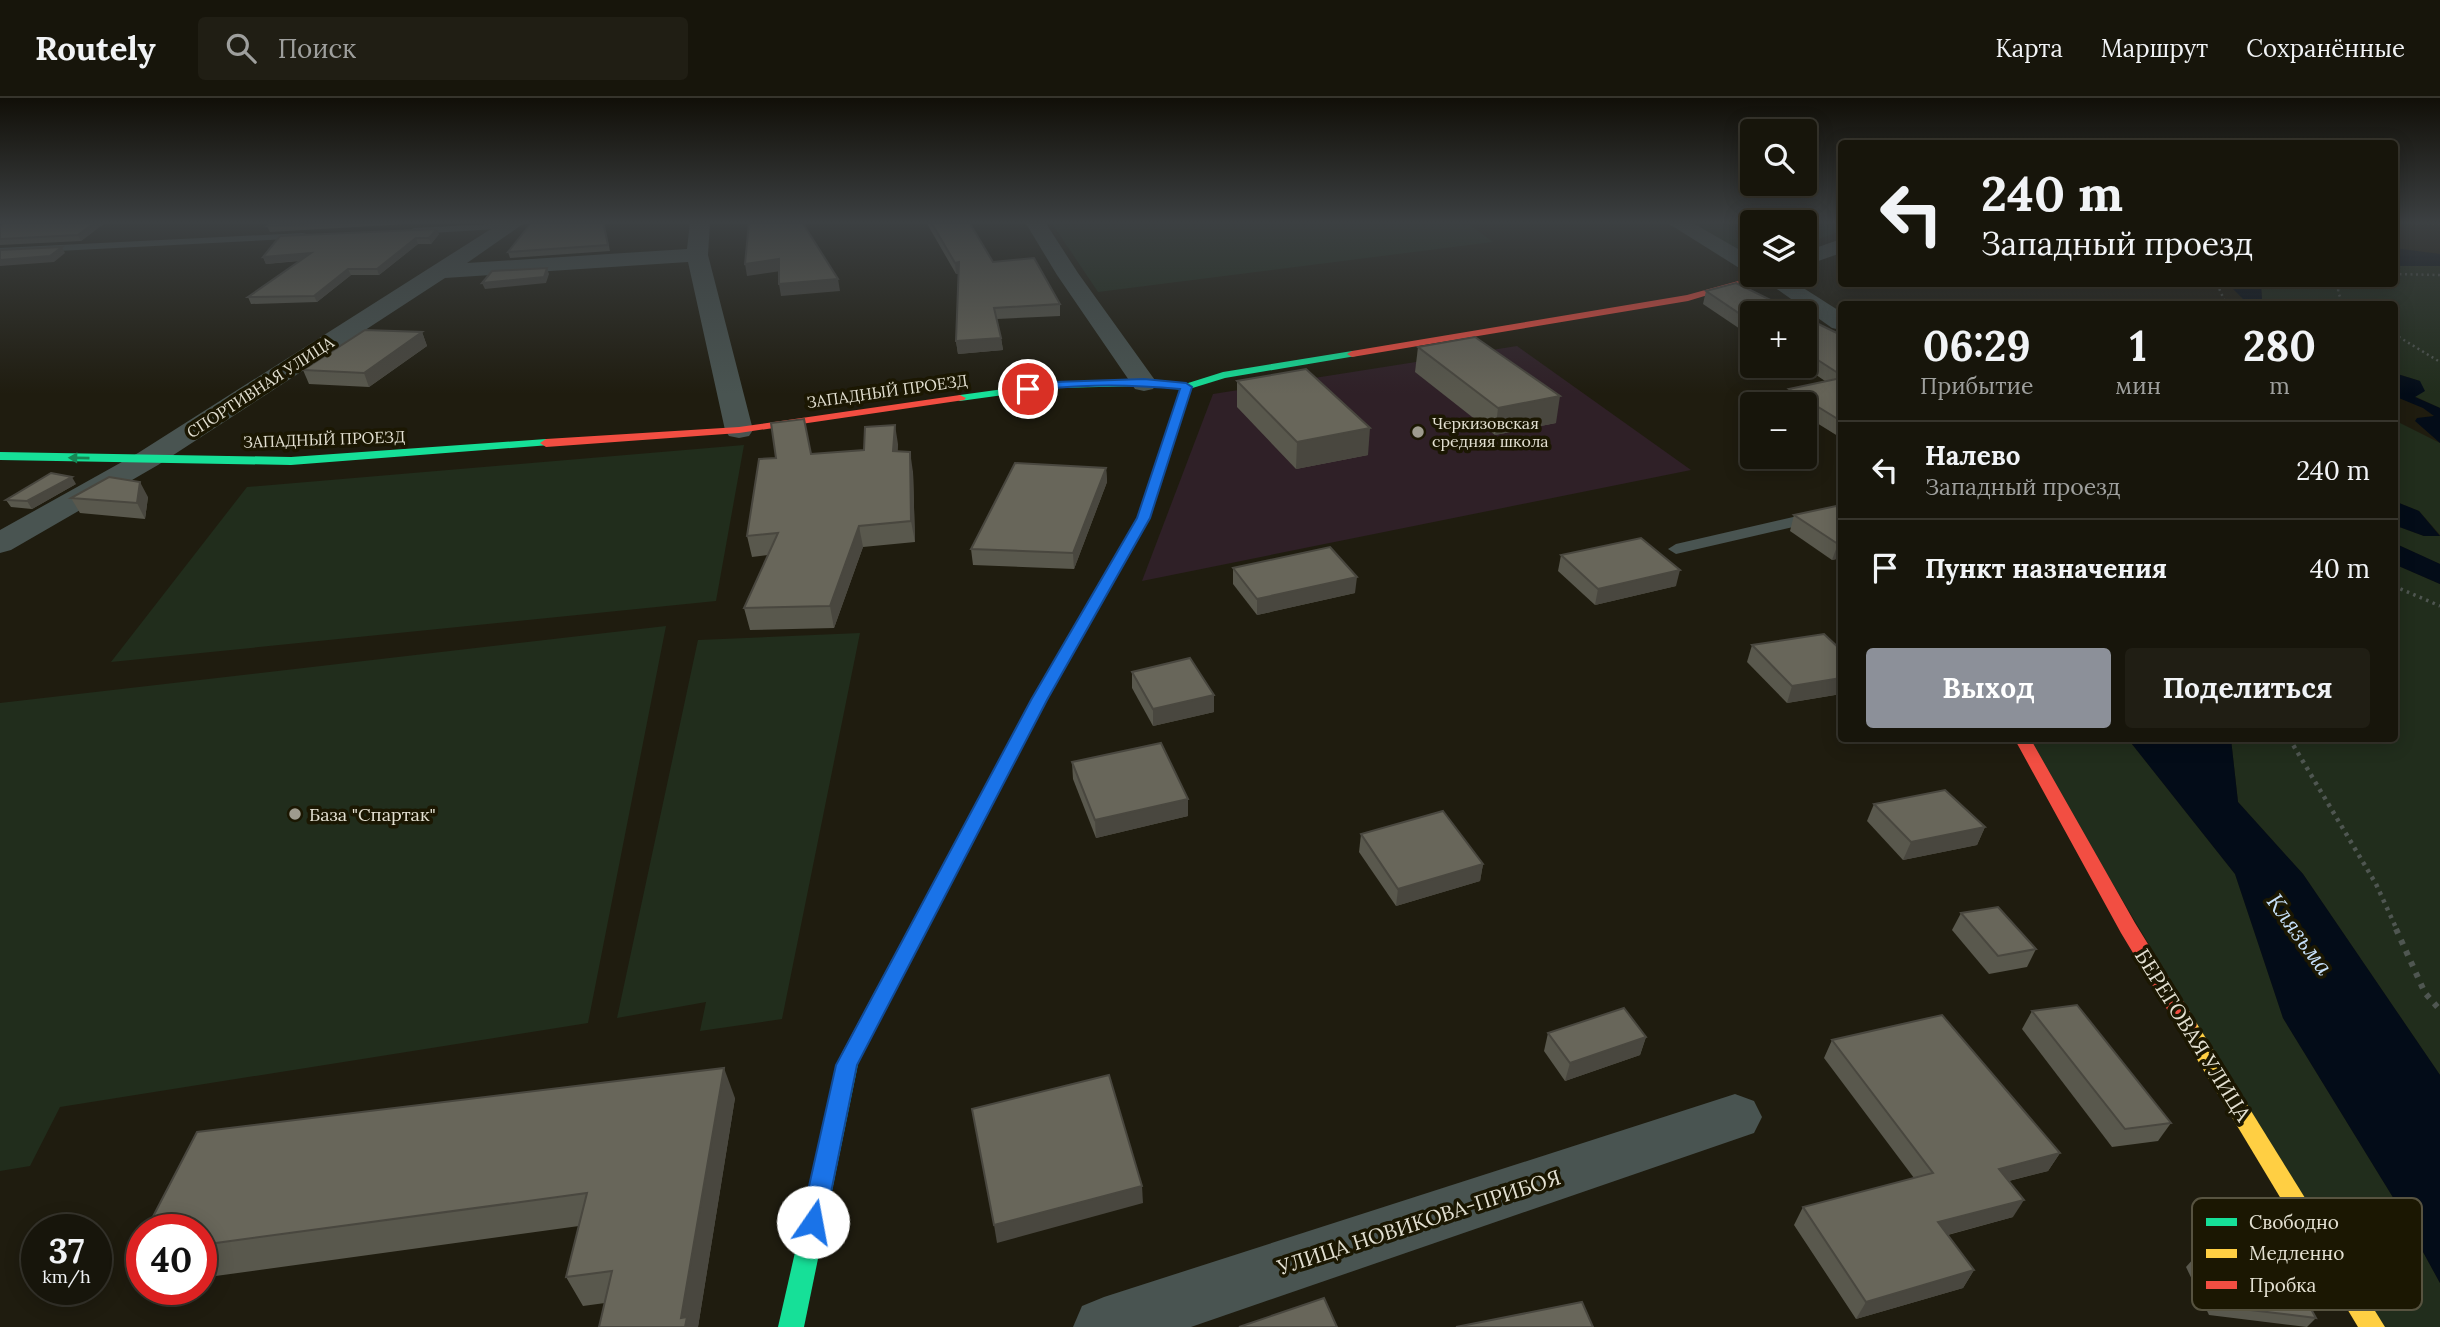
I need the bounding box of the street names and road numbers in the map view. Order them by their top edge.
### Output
street label: СПОРТИВНАЯ УЛИЦА [183,331,338,442]
street label: ЗАПАДНЫЙ ПРОЕЗД [805,370,969,412]
street label: ЗАПАДНЫЙ ПРОЕЗД [243,426,405,452]
street label: БЕРЕГОВАЯ УЛИЦА [2129,944,2258,1127]
street label: УЛИЦА НОВИКОВА-ПРИБОЯ [1273,1163,1564,1281]

